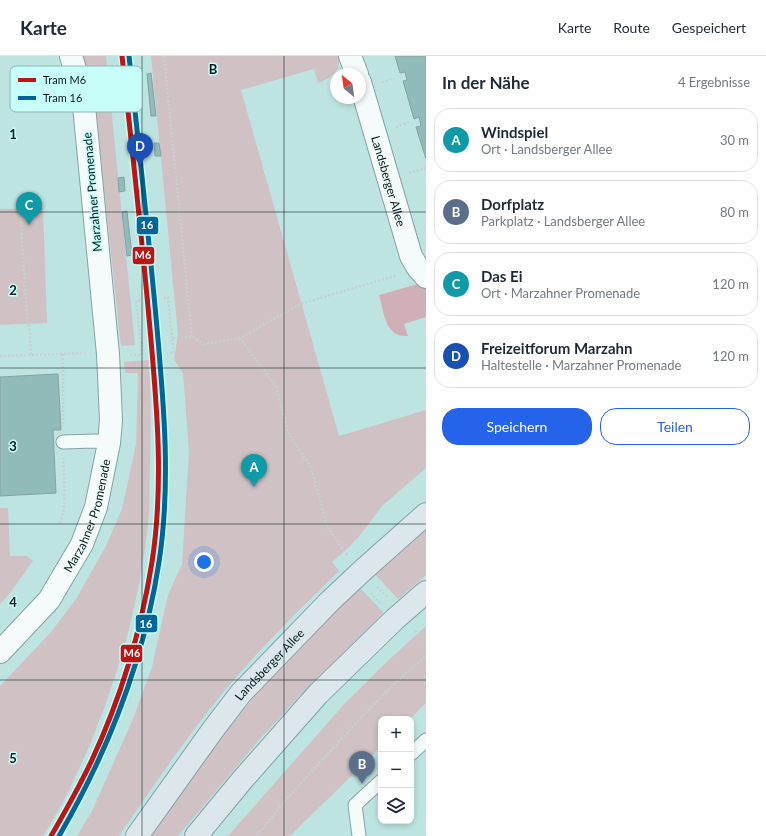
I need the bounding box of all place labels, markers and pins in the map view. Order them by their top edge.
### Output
pin: D [127,133,153,166]
pin: C [16,192,42,225]
pin: A [241,454,267,487]
pin: B [349,751,375,784]

